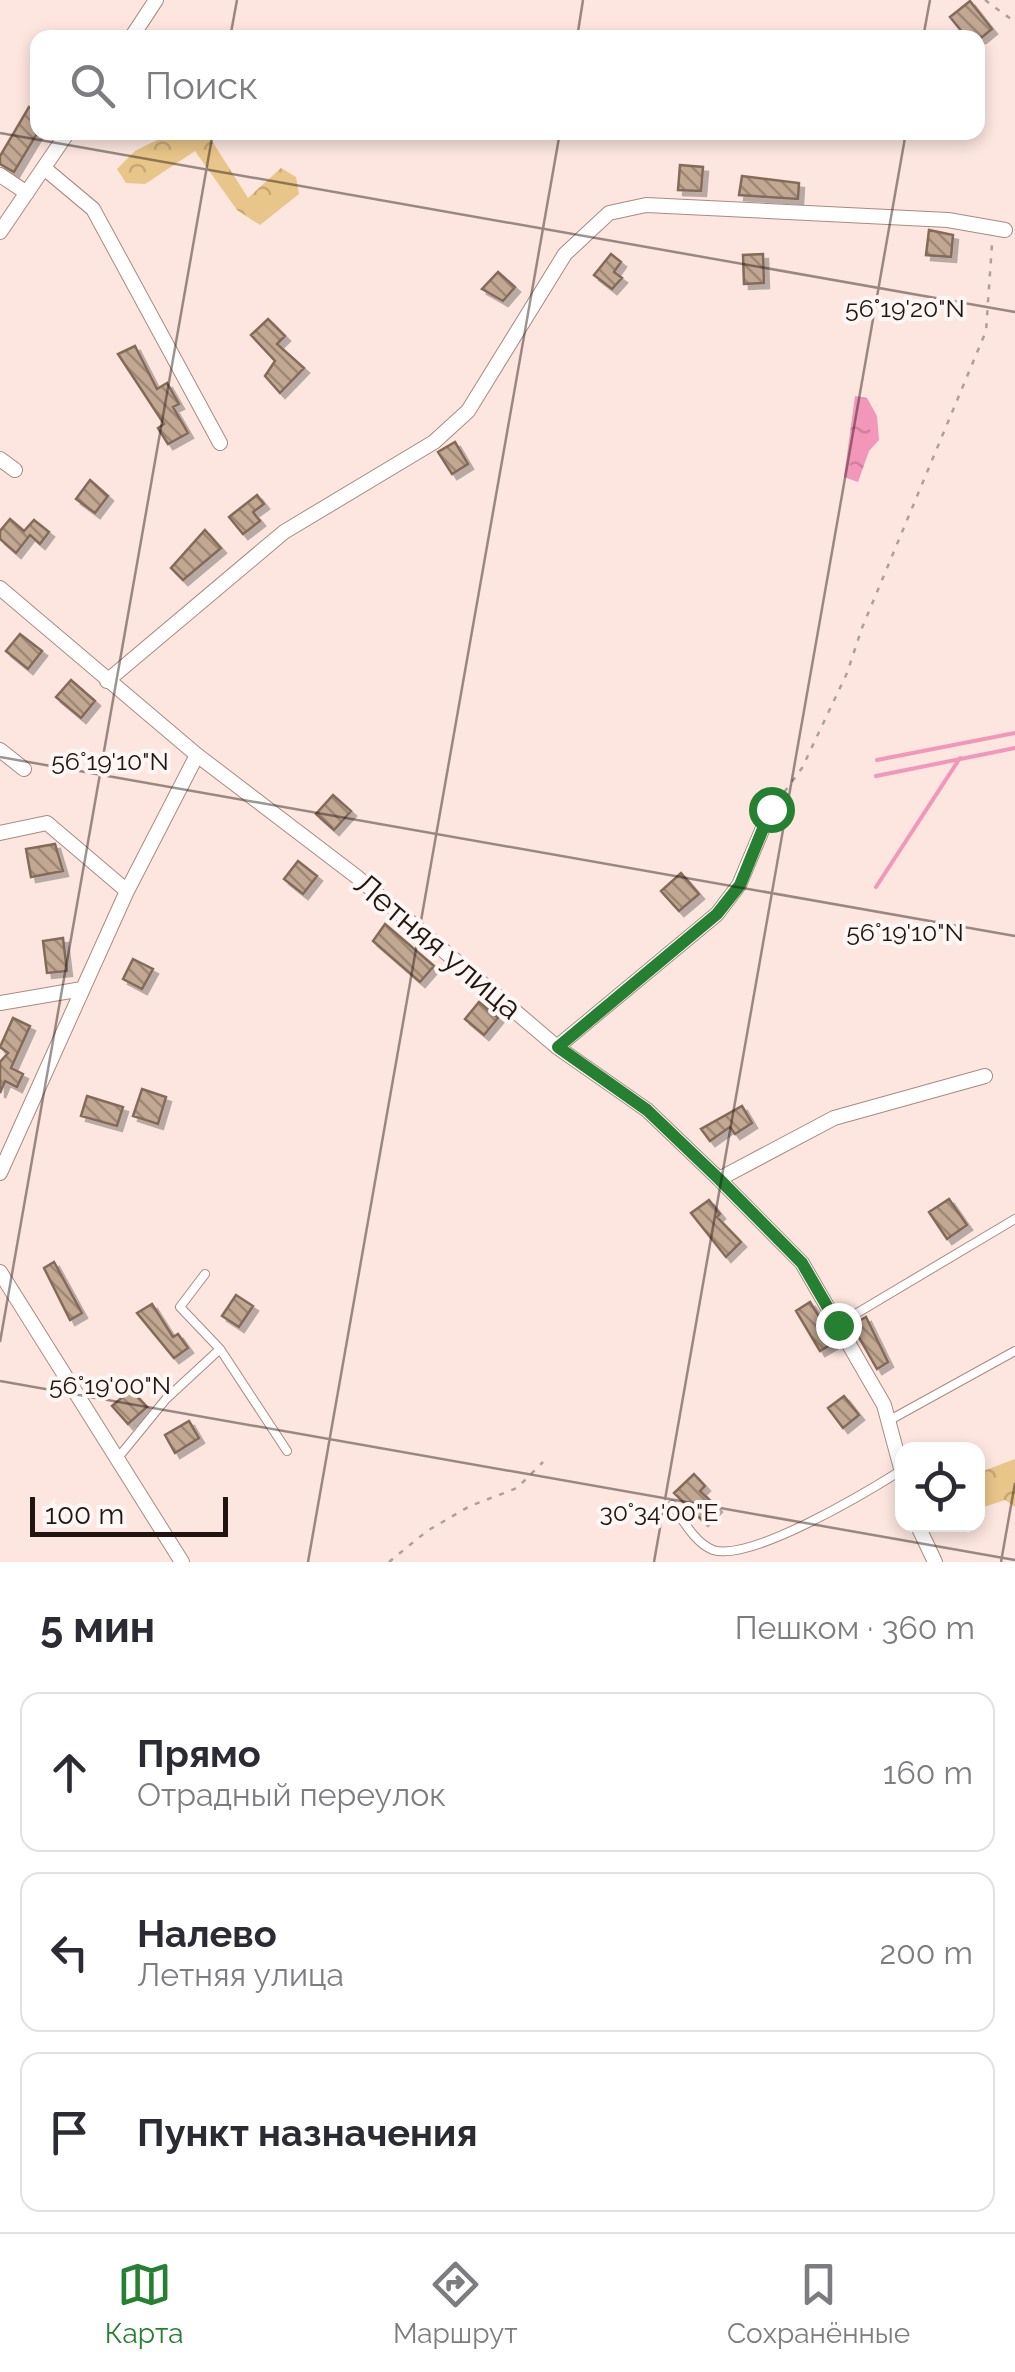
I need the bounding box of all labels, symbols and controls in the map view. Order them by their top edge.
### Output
search box [30,30,985,140]
icon: search [65,58,120,113]
text: Поиск [145,63,258,108]
text: 56°19'20"N [845,293,965,323]
text: 56°19'10"N [51,746,169,776]
route start [749,787,795,833]
street label: Летняя улица [347,865,529,1026]
text: 56°19'10"N [846,917,964,947]
route end [816,1303,862,1349]
text: 56°19'00"N [49,1370,171,1400]
map controls [895,1442,985,1532]
button: locate [895,1442,985,1532]
scale bar [30,1492,228,1536]
text: 30°34'00"E [599,1497,719,1527]
text: 100 m [45,1498,124,1531]
text: 5 мин [40,1603,155,1652]
text: Пешком · 360 m [735,1609,975,1646]
text: Прямо [137,1731,261,1776]
icon: ahead [42,1745,97,1800]
text: 160 m [883,1754,973,1791]
text: Отрадный переулок [137,1776,446,1813]
text: Налево [137,1911,277,1956]
icon: left [42,1925,97,1980]
text: 200 m [880,1934,973,1971]
text: Летняя улица [137,1956,344,1993]
icon: arrive [42,2105,97,2160]
text: Пункт назначения [137,2110,478,2155]
tab: Карта [105,2257,184,2350]
tab: Маршрут [393,2257,518,2350]
tab: Сохранённые [727,2257,910,2350]

